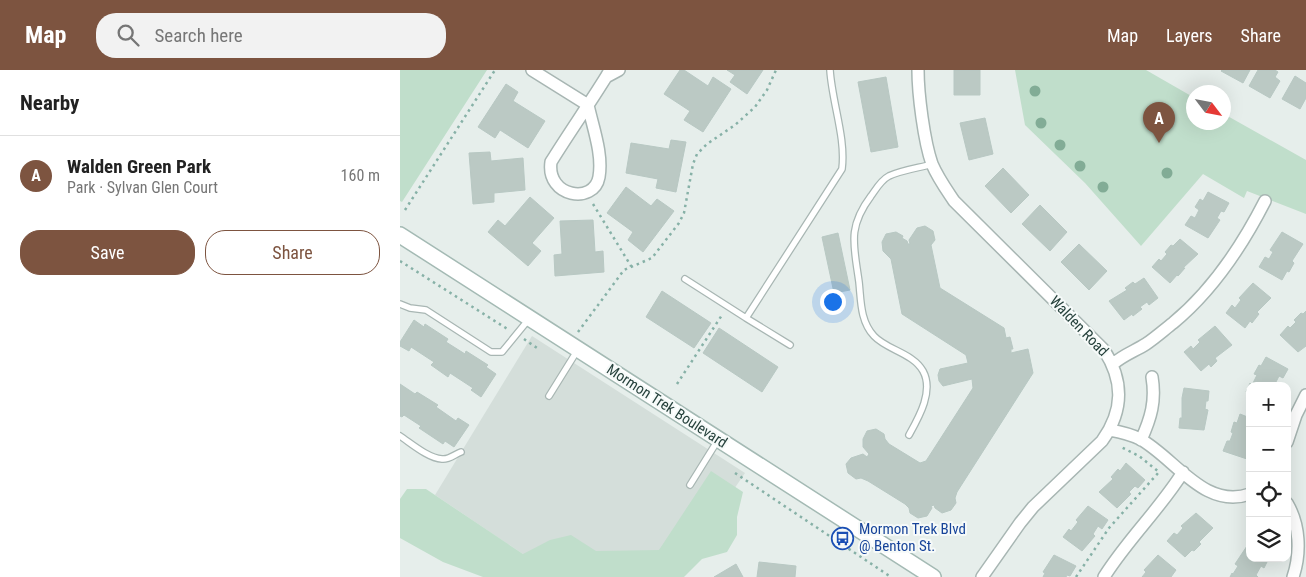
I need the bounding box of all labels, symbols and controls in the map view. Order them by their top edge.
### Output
search box [96,13,446,58]
text: Map [25,21,66,49]
icon: search [114,21,142,49]
text: Search here [154,24,243,47]
text: Map [1107,25,1138,46]
text: Layers [1166,25,1213,46]
text: Share [1241,25,1281,46]
north arrow [1186,85,1231,130]
text: Nearby [20,91,79,115]
pin: A [1143,102,1175,143]
text: Walden Green Park [67,155,211,178]
text: A [31,166,41,185]
text: 160 m [341,166,380,185]
text: Park · Sylvan Glen Court [67,178,218,197]
button: Save [20,230,195,275]
button: Share [205,230,380,275]
your location [820,289,846,315]
street label: Walden Road [1046,292,1112,360]
street label: Mormon Trek Boulevard [603,360,731,452]
map controls [1246,382,1291,562]
button: + [1246,382,1291,427]
button: − [1246,427,1291,472]
button: locate [1246,472,1291,517]
button: layers [1246,517,1291,562]
place label: Mormon Trek Blvd @ Benton St. [859,520,966,555]
bus stop icon: Mormon Trek Blvd @ Benton St. [831,526,855,550]

